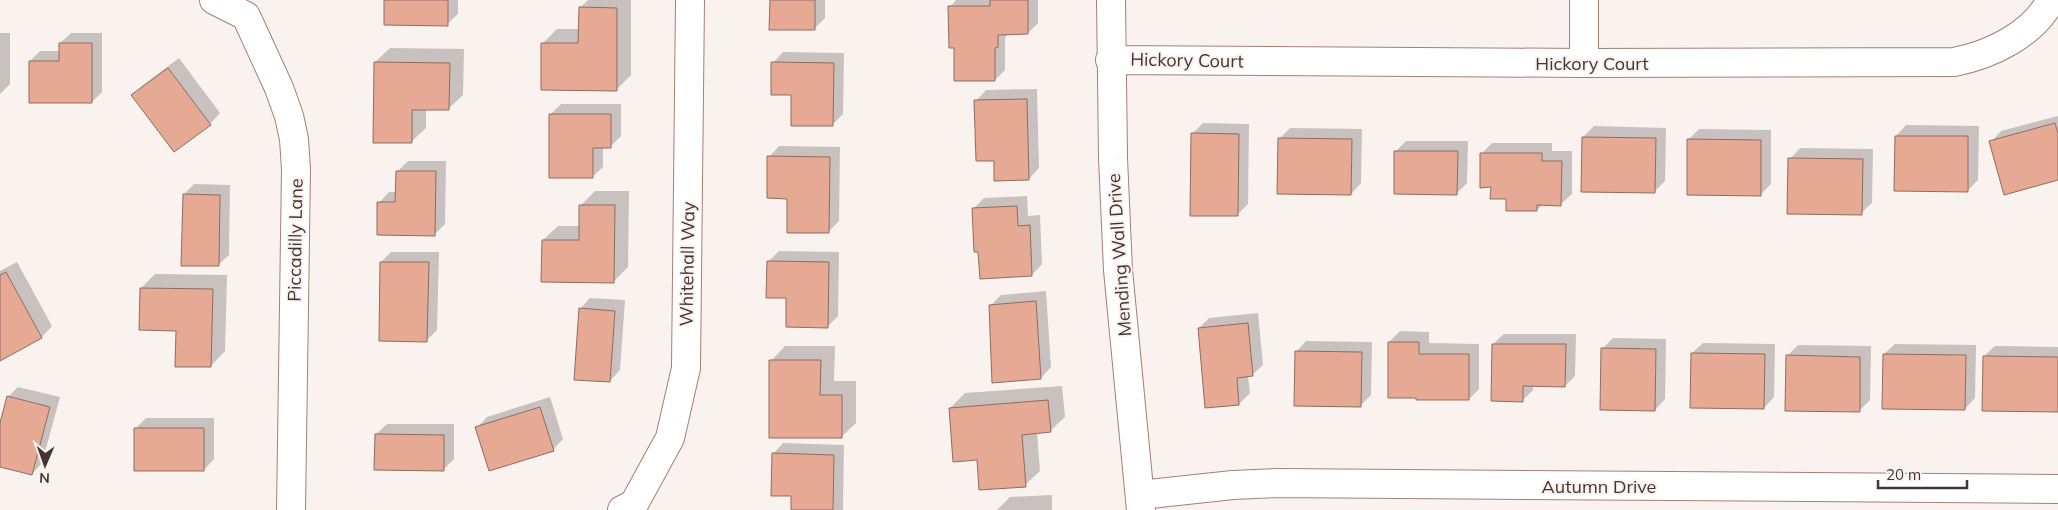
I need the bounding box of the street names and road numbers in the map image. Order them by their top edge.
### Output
street label: Hickory Court [1130,48,1244,72]
street label: Hickory Court [1535,52,1649,75]
street label: Mending Wall Drive [1102,173,1136,337]
street label: Piccadilly Lane [282,178,308,302]
street label: Whitehall Way [674,201,700,327]
street label: Autumn Drive [1542,475,1656,498]

